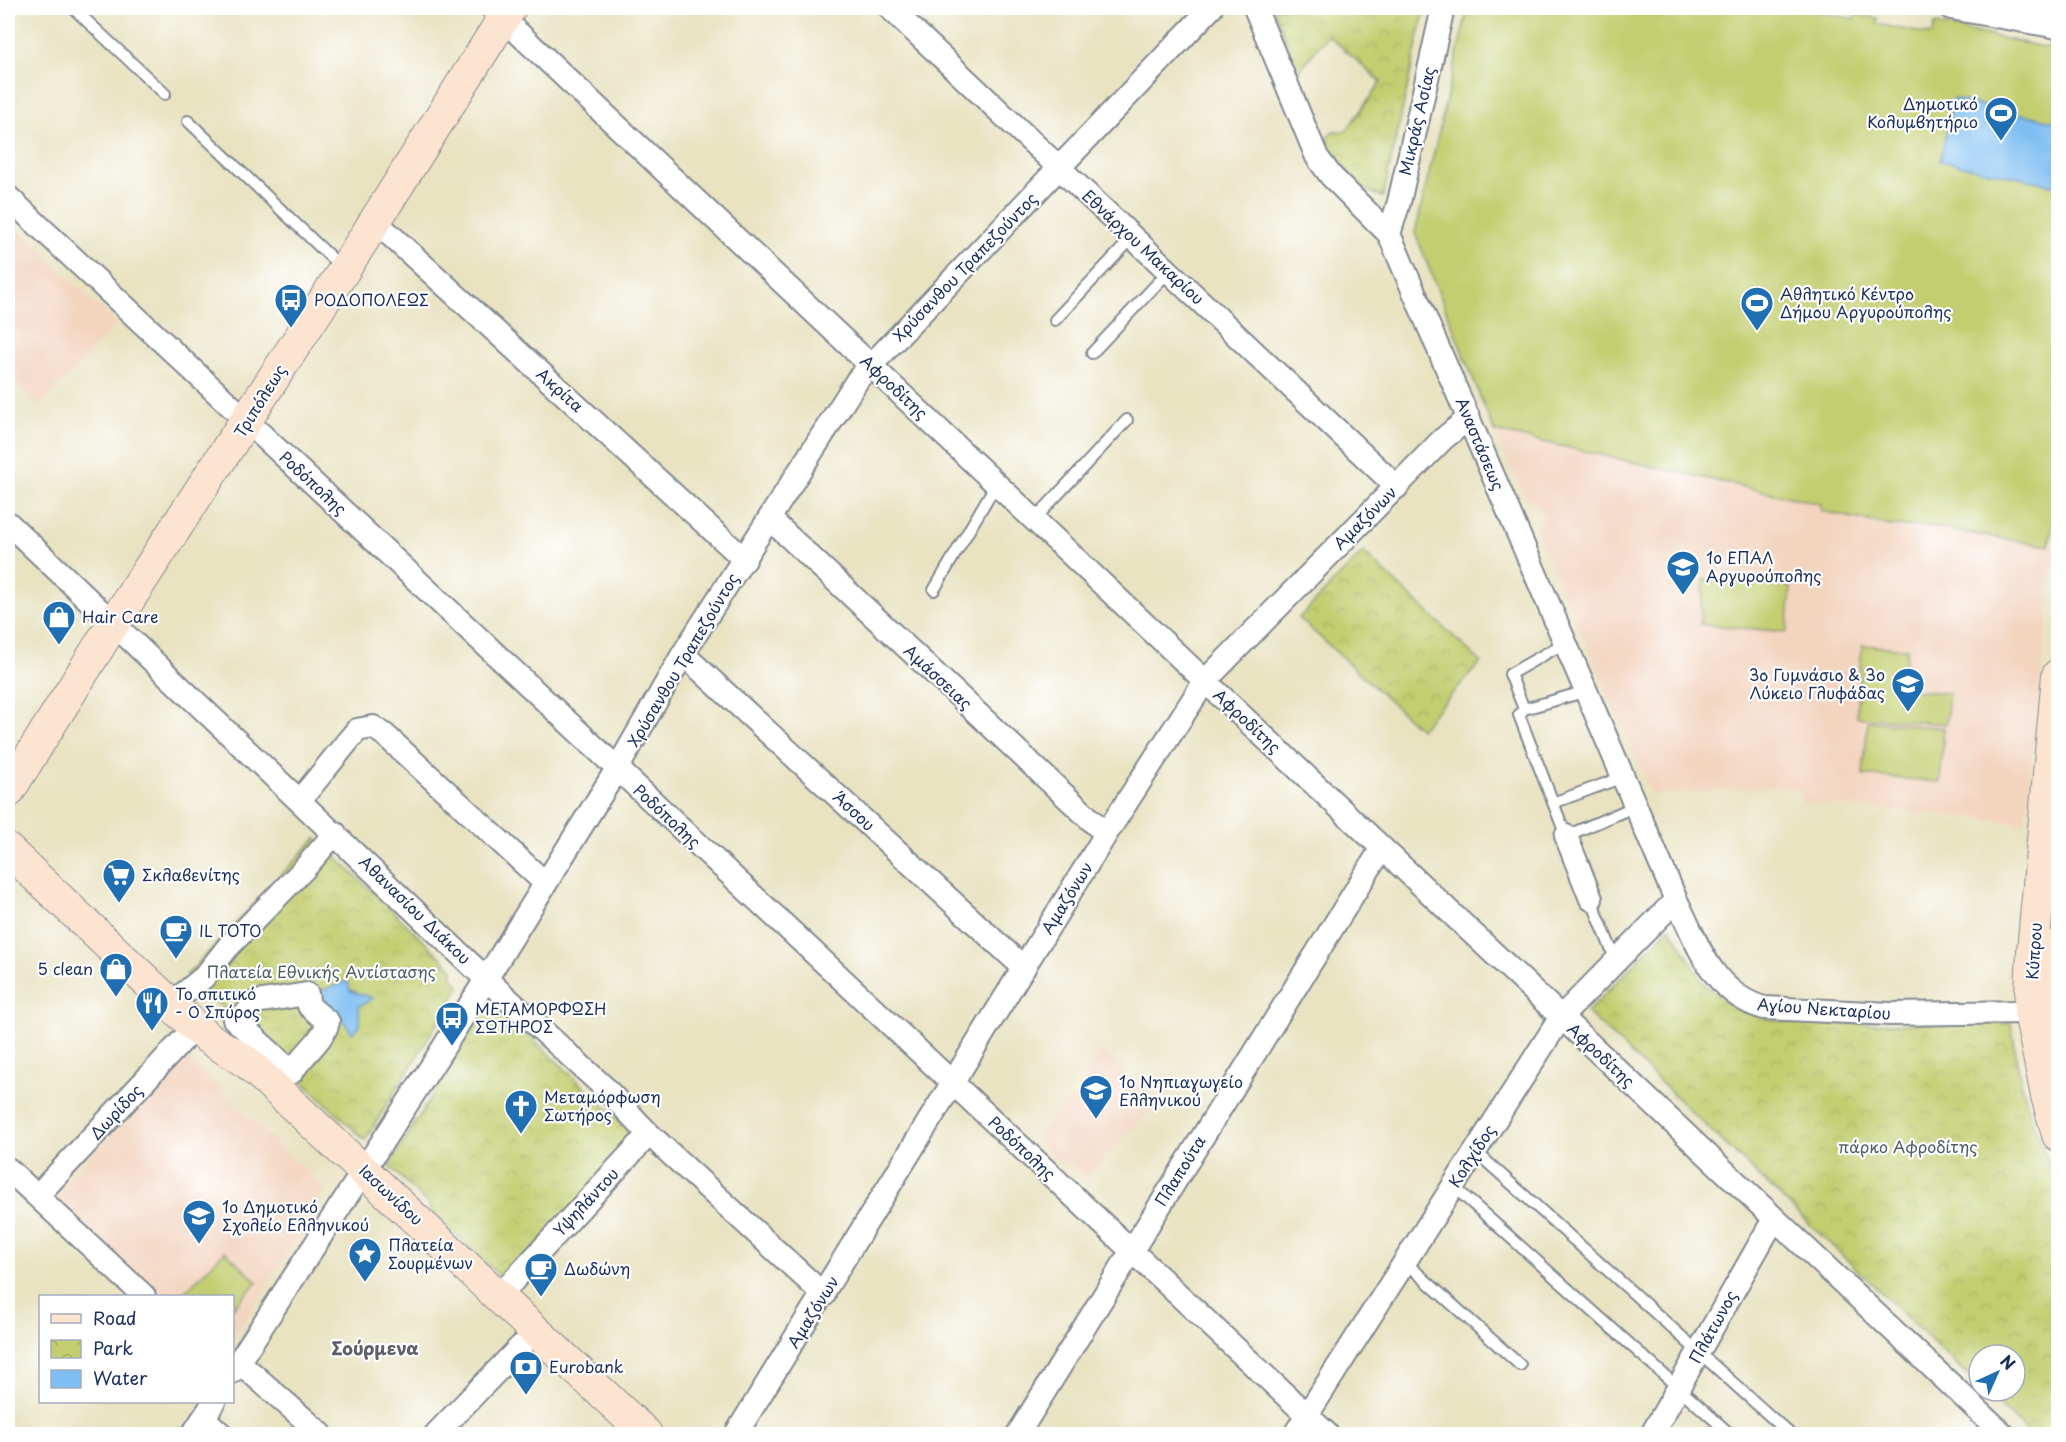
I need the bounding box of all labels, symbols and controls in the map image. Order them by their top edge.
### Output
street label: Μικράς Ασίας [1392,64,1440,178]
place label: Δημοτικό Κολυμβητήριο [1867,91,1978,133]
sports icon: Δημοτικό Κολυμβητήριο [1983,95,2019,142]
street label: Εθνάρχου Μακαρίου [1077,183,1210,309]
street label: Χρύσανθου Τραπεζούντος [887,186,1042,346]
place label: Αθλητικό Κέντρο Δήμου Αργυρούπολης [1780,281,1952,323]
bus stop icon: ΡΟΔΟΠΟΛΕΩΣ [273,282,309,329]
sports icon: Αθλητικό Κέντρο Δήμου Αργυρούπολης [1739,285,1775,332]
place label: ΡΟΔΟΠΟΛΕΩΣ [314,287,429,311]
street label: Αφροδίτης [856,349,934,424]
street label: Τριπόλεως [227,359,291,442]
street label: Ακρίτα [532,362,590,417]
street label: Αναστάσεως [1451,393,1511,494]
street label: Ροδόπολης [275,445,353,520]
street label: Αμαζόνων [1327,480,1402,555]
place label: 1o ΕΠΑΛ Αργυρούπολης [1706,545,1822,587]
school or university icon: 1o ΕΠΑΛ Αργυρούπολης [1665,549,1701,596]
street label: Χρύσανθου Τραπεζούντος [621,568,744,751]
shop icon: Hair Care [41,599,77,646]
place label: Hair Care [82,604,158,628]
street label: Αμάσσειας [899,638,978,714]
place label: 3ο Γυμνάσιο & 3ο Λύκειο Γλυφάδας [1749,662,1885,704]
school or university icon: 3ο Γυμνάσιο & 3ο Λύκειο Γλυφάδας [1890,666,1926,713]
street label: Αφροδίτης [1209,683,1287,758]
street label: Ροδόπολης [629,778,707,853]
street label: Άσσου [828,785,881,836]
street label: Αθανασίου Διάκου [354,850,477,969]
supermarket icon: Σκλαβενίτης [101,857,137,904]
street label: Αμαζόνων [1034,857,1098,938]
place label: Σκλαβενίτης [142,862,240,886]
cafe icon: IL TOTO [158,913,194,960]
place label: IL TOTO [199,918,262,942]
street label: Κύπρου [2019,922,2047,980]
shop icon: 5 clean [98,951,134,998]
place label: 5 clean [38,956,93,980]
park label: Πλατεία Εθνικής Αντίστασης [206,959,436,983]
place label: Το σπιτικό - Ο Σπύρος [175,981,260,1023]
restaurant icon: Το σπιτικό - Ο Σπύρος [134,985,170,1032]
street label: Αγίου Νεκταρίου [1756,991,1892,1025]
place label: ΜΕΤΑΜΟΡΦΩΣΗ ΣΩΤΗΡΟΣ [475,996,607,1038]
bus stop icon: ΜΕΤΑΜΟΡΦΩΣΗ ΣΩΤΗΡΟΣ [434,1000,470,1047]
street label: Αφροδίτης [1563,1017,1641,1092]
place label: 1ο Νηπιαγωγείο Ελληνικού [1119,1069,1243,1111]
school or university icon: 1ο Νηπιαγωγείο Ελληνικού [1078,1073,1114,1120]
street label: Δωρίδος [83,1078,147,1144]
place label: Μεταμόρφωση Σωτήρος [544,1084,661,1126]
church icon: Μεταμόρφωση Σωτήρος [503,1088,539,1135]
street label: Ροδόπολης [984,1110,1062,1185]
street label: Κολχίδος [1442,1119,1500,1192]
street label: Πλαπούτα [1148,1130,1211,1211]
park label: πάρκο Αφροδίτης [1838,1134,1978,1158]
street label: Ιασωνίδου [354,1158,429,1230]
street label: Υψηλάντου [547,1162,623,1241]
place label: 1ο Δημοτικό Σχολείο Ελληνικού [222,1194,369,1236]
school or university icon: 1ο Δημοτικό Σχολείο Ελληνικού [181,1198,217,1245]
place label: Πλατεία Σουρμένων [388,1232,473,1274]
place icon: Πλατεία Σουρμένων [347,1236,383,1283]
cafe icon: Δωδώνη [523,1251,559,1298]
place label: Δωδώνη [564,1256,630,1280]
street label: Αμαζόνων [780,1271,844,1352]
street label: Πλάτωνος [1682,1285,1742,1368]
legend [39,1295,234,1403]
text: Road [93,1304,137,1331]
text: Park [93,1334,133,1361]
district label: Σούρμενα [331,1334,419,1361]
north arrow [1967,1343,2027,1403]
bank icon: Eurobank [508,1349,544,1396]
text: N [1995,1349,2021,1375]
place label: Eurobank [549,1354,624,1378]
text: Water [93,1364,148,1391]

